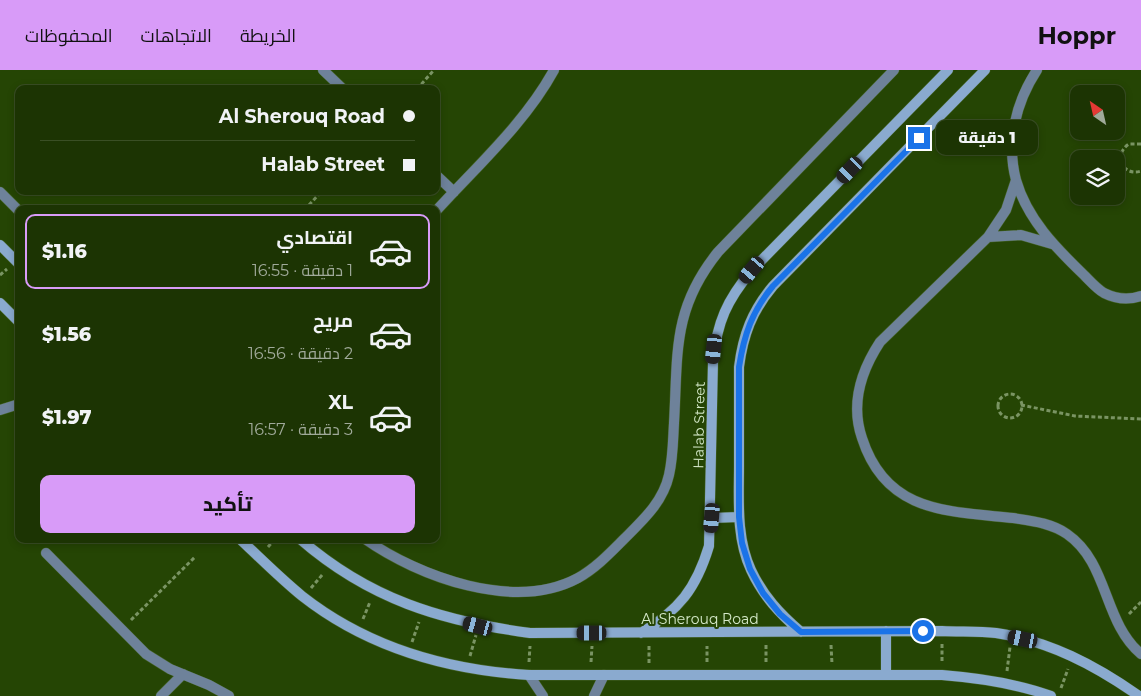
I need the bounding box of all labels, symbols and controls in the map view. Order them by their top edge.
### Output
text: Hoppr [1037,21,1116,50]
text: المحفوظات [25,25,113,47]
text: الاتجاهات [141,25,212,47]
text: الخريطة [240,25,296,47]
north arrow [1070,85,1125,140]
map controls [1070,85,1125,205]
text: Al Sherouq Road [219,105,385,128]
callout: 1 دقيقة [936,120,1039,156]
route end [908,127,930,149]
text: 1 دقيقة [958,128,1016,147]
button: layers [1070,150,1125,205]
text: Halab Street [261,153,385,176]
car [834,154,865,186]
text: اقتصادي [277,226,353,249]
icon: car [368,229,413,274]
text: $1.16 [42,240,87,263]
car [736,254,767,286]
text: 1 دقيقة · 16:55 [252,261,353,280]
text: مريح [313,309,353,332]
icon: car [368,312,413,357]
text: $1.56 [42,323,91,346]
car [704,333,723,365]
text: 2 دقيقة · 16:56 [248,344,353,363]
street label: Halab Street [689,381,709,469]
text: XL [328,391,353,414]
icon: car [368,395,413,440]
text: $1.97 [42,406,91,429]
text: 3 دقيقة · 16:57 [249,420,353,439]
button: تأكيد [40,475,415,533]
car [703,502,720,534]
street label: Al Sherouq Road [641,610,759,628]
car [461,615,494,637]
route start [912,620,934,642]
car [577,626,607,641]
car [1006,629,1039,649]

